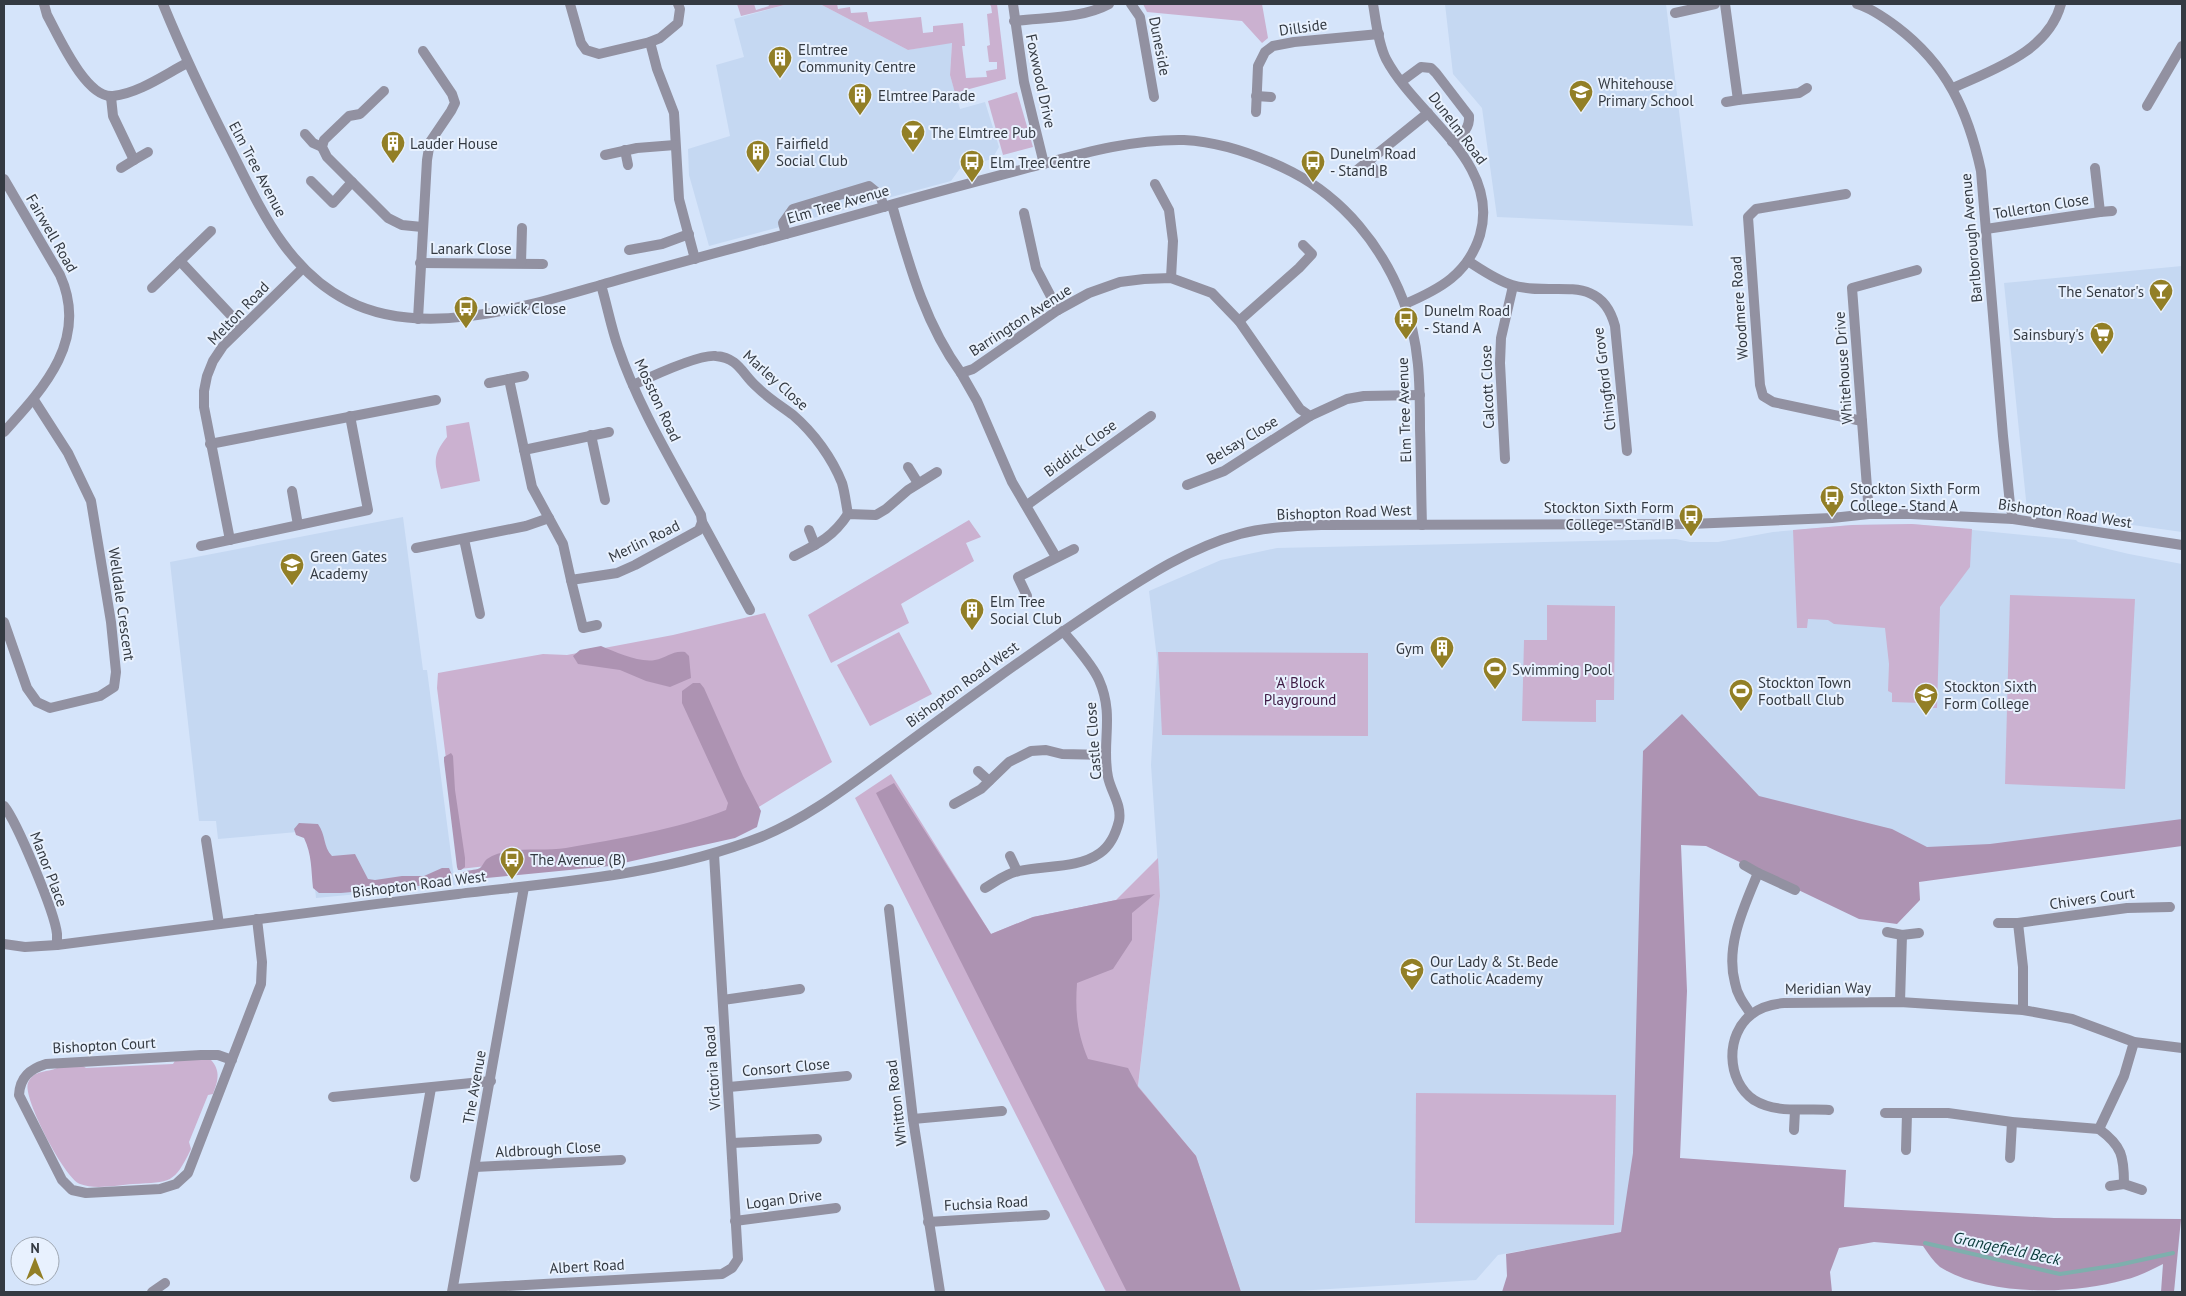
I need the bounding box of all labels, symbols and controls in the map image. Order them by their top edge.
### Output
street label: Dillside [1278,14,1328,40]
street label: Duneside [1145,15,1175,77]
street label: Foxwood Drive [1022,32,1060,130]
place label: Elmtree Community Centre [798,40,916,76]
building icon: Elmtree Community Centre [767,45,793,79]
place label: Whitehouse Primary School [1598,74,1694,110]
school or university icon: Whitehouse Primary School [1568,79,1594,113]
building icon: Elmtree Parade [847,82,873,116]
place label: Elmtree Parade [878,86,975,105]
street label: Dunelm Road [1425,88,1491,168]
street label: Elm Tree Avenue [225,118,291,220]
bar icon: The Elmtree Pub [900,119,926,153]
place label: The Elmtree Pub [930,123,1036,142]
building icon: Lauder House [380,130,406,164]
place label: Lauder House [410,134,498,153]
place label: Fairfield Social Club [776,134,848,170]
building icon: Fairfield Social Club [745,139,771,173]
place label: Dunelm Road - Stand B [1330,144,1416,180]
bus stop icon: Elm Tree Centre [959,149,985,183]
bus stop icon: Dunelm Road - Stand B [1300,149,1326,183]
place label: Elm Tree Centre [990,153,1091,172]
street label: Barlborough Avenue [1956,173,1986,303]
street label: Elm Tree Avenue [785,180,891,228]
street label: Tollerton Close [1992,189,2090,223]
street label: Fairwell Road [22,190,82,276]
street label: Lanark Close [430,239,512,258]
street label: Woodmere Road [1726,255,1752,361]
street label: Melton Road [203,277,273,349]
bar icon: The Senator's [2148,278,2174,312]
street label: Barrington Avenue [965,280,1075,360]
place label: The Senator's [2058,282,2144,301]
bus stop icon: Lowick Close [453,295,479,329]
place label: Lowick Close [484,299,566,318]
place label: Dunelm Road - Stand A [1424,301,1510,337]
bus stop icon: Dunelm Road - Stand A [1393,306,1419,340]
street label: Whitehouse Drive [1830,311,1856,425]
supermarket icon: Sainsbury's [2089,321,2115,355]
place label: Sainsbury's [2013,325,2084,344]
street label: Chingford Grove [1588,326,1620,432]
street label: Calcott Close [1476,345,1498,429]
street label: Marley Close [739,346,813,414]
street label: Mosston Road [630,355,686,445]
street label: Elm Tree Avenue [1393,357,1415,463]
street label: Belsay Close [1203,411,1281,469]
street label: Biddick Close [1040,415,1120,481]
place label: Stockton Sixth Form College - Stand A [1850,479,1980,515]
bus stop icon: Stockton Sixth Form College - Stand A [1819,484,1845,518]
street label: Bishopton Road West [1997,494,2133,532]
place label: Stockton Sixth Form College - Stand B [1544,498,1674,534]
street label: Bishopton Road West [1276,500,1412,524]
bus stop icon: Stockton Sixth Form College - Stand B [1678,503,1704,537]
street label: Merlin Road [605,516,683,566]
street label: Welldale Crescent [105,546,139,662]
place label: Green Gates Academy [310,547,387,583]
school or university icon: Green Gates Academy [279,552,305,586]
place label: Elm Tree Social Club [990,592,1062,628]
building icon: Elm Tree Social Club [959,597,985,631]
building icon: Gym [1429,635,1455,669]
street label: Bishopton Road West [902,637,1022,731]
place label: Gym [1396,639,1424,658]
sports icon: Swimming Pool [1482,656,1508,690]
place label: Swimming Pool [1512,660,1613,679]
park label: 'A' Block Playground [1264,673,1336,709]
place label: Stockton Town Football Club [1758,673,1851,709]
place label: Stockton Sixth Form College [1944,677,2037,713]
sports icon: Stockton Town Football Club [1728,678,1754,712]
school or university icon: Stockton Sixth Form College [1913,682,1939,716]
street label: Castle Close [1081,701,1105,781]
street label: Manor Place [26,829,72,909]
bus stop icon: The Avenue (B) [499,846,525,880]
place label: The Avenue (B) [530,850,626,869]
street label: Bishopton Road West [351,866,487,902]
street label: Chivers Court [2048,883,2136,913]
place label: Our Lady & St. Bede Catholic Academy [1430,952,1559,988]
school or university icon: Our Lady & St. Bede Catholic Academy [1399,957,1425,991]
street label: Meridian Way [1785,978,1871,998]
street label: Victoria Road [700,1025,724,1112]
street label: Bishopton Court [52,1033,156,1057]
street label: The Avenue [458,1049,490,1125]
street label: Consort Close [741,1054,831,1080]
street label: Whitton Road [881,1059,911,1147]
street label: Aldbrough Close [495,1137,601,1161]
street label: Logan Drive [745,1185,823,1213]
street label: Fuchsia Road [943,1191,1029,1215]
water label: Grangefield Beck [1952,1227,2063,1269]
north arrow [10,1236,60,1286]
text: N [30,1239,40,1257]
street label: Albert Road [549,1255,625,1277]

